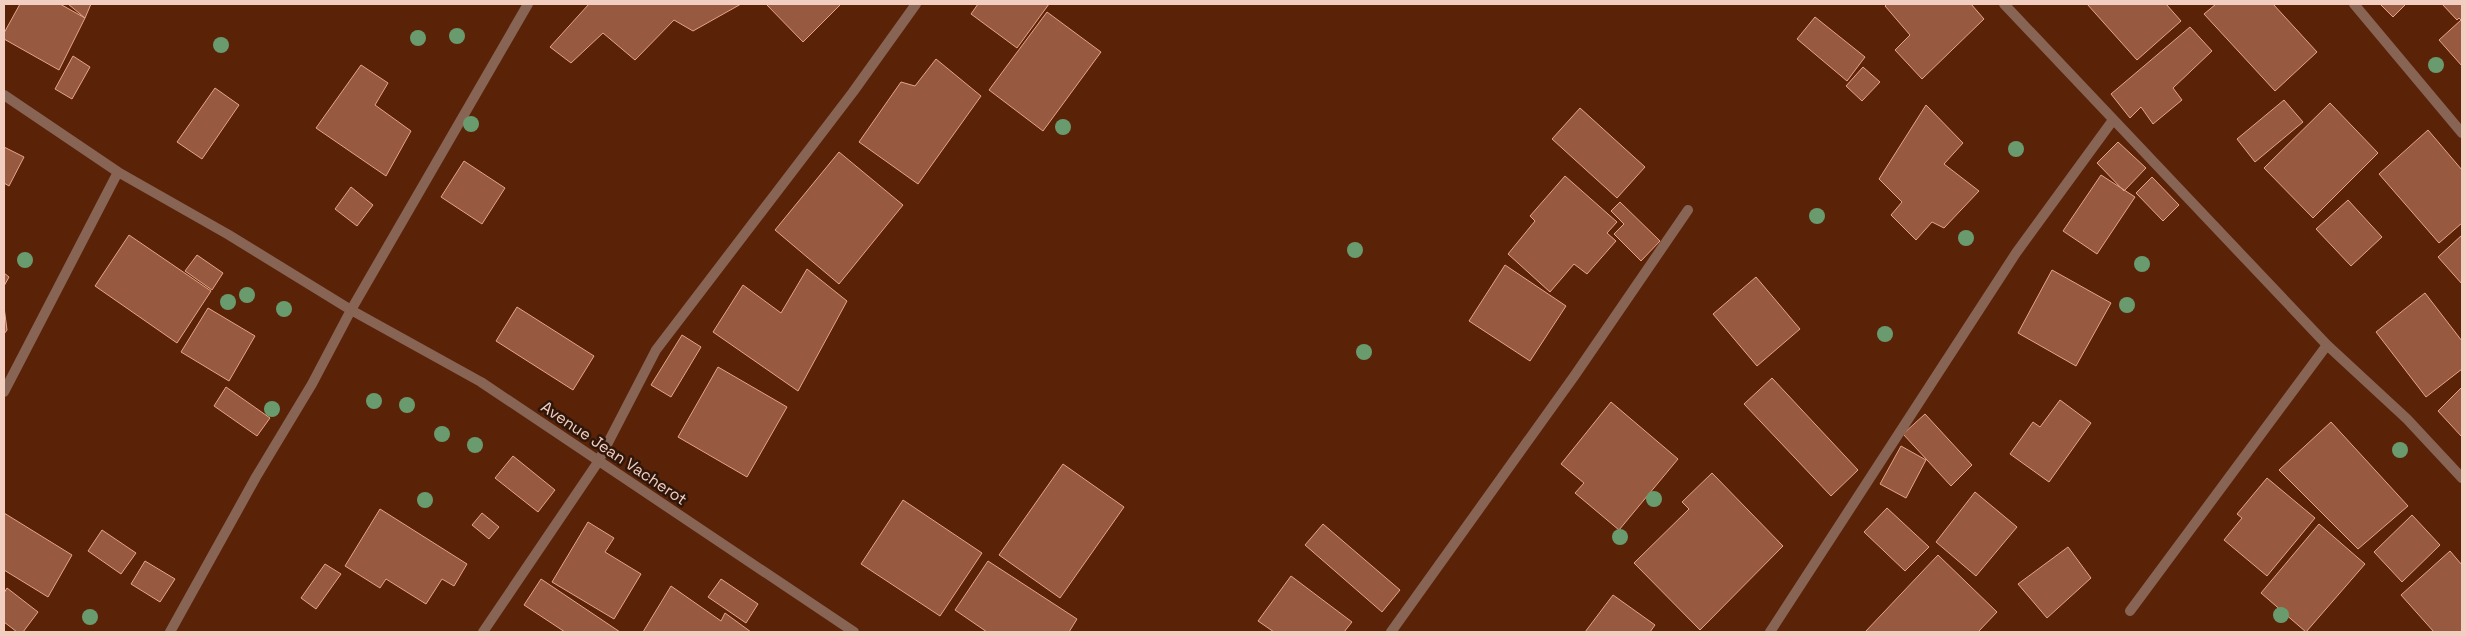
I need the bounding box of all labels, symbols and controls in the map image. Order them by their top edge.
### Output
street label: Avenue Jean Vacherot [537,396,691,510]

